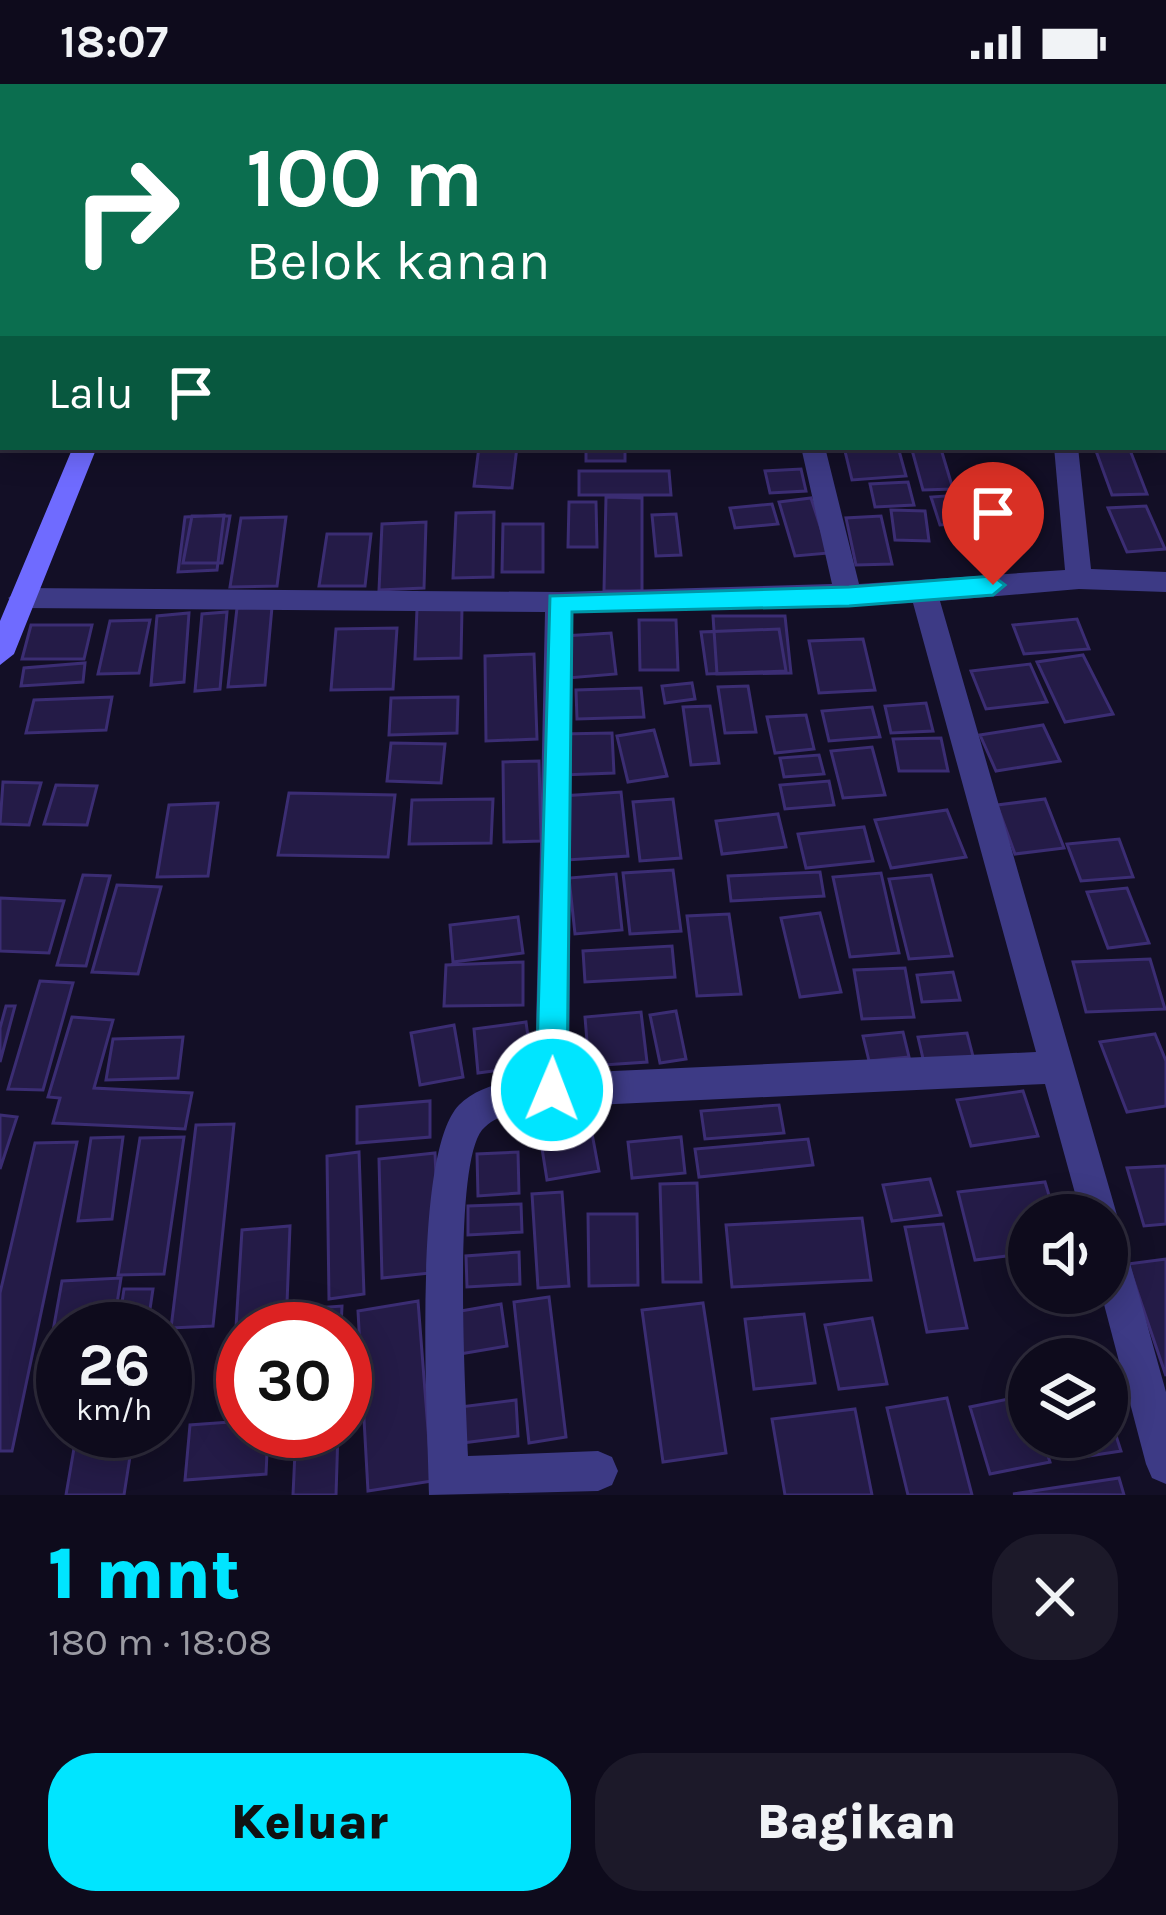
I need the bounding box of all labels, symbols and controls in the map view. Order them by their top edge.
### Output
text: 18:07 [60,16,168,68]
text: 100 m [246,129,483,227]
icon: right [48,132,204,288]
text: Belok kanan [246,229,550,293]
icon: arrive [158,360,224,426]
text: Lalu [48,367,134,419]
pin [942,462,1044,585]
icon: arrive [960,480,1026,546]
position arrow [489,1027,615,1153]
map controls [1008,1194,1128,1458]
button: sound [1008,1194,1128,1314]
speed limit sign: 30 [216,1302,372,1458]
text: 26 [78,1330,150,1400]
button: layers [1008,1338,1128,1458]
text: km/h [76,1392,152,1428]
text: 1 mnt [48,1532,241,1616]
button: close [992,1534,1118,1660]
text: 180 m · 18:08 [48,1619,272,1665]
button: Keluar [48,1753,571,1891]
button: Bagikan [595,1753,1118,1891]

